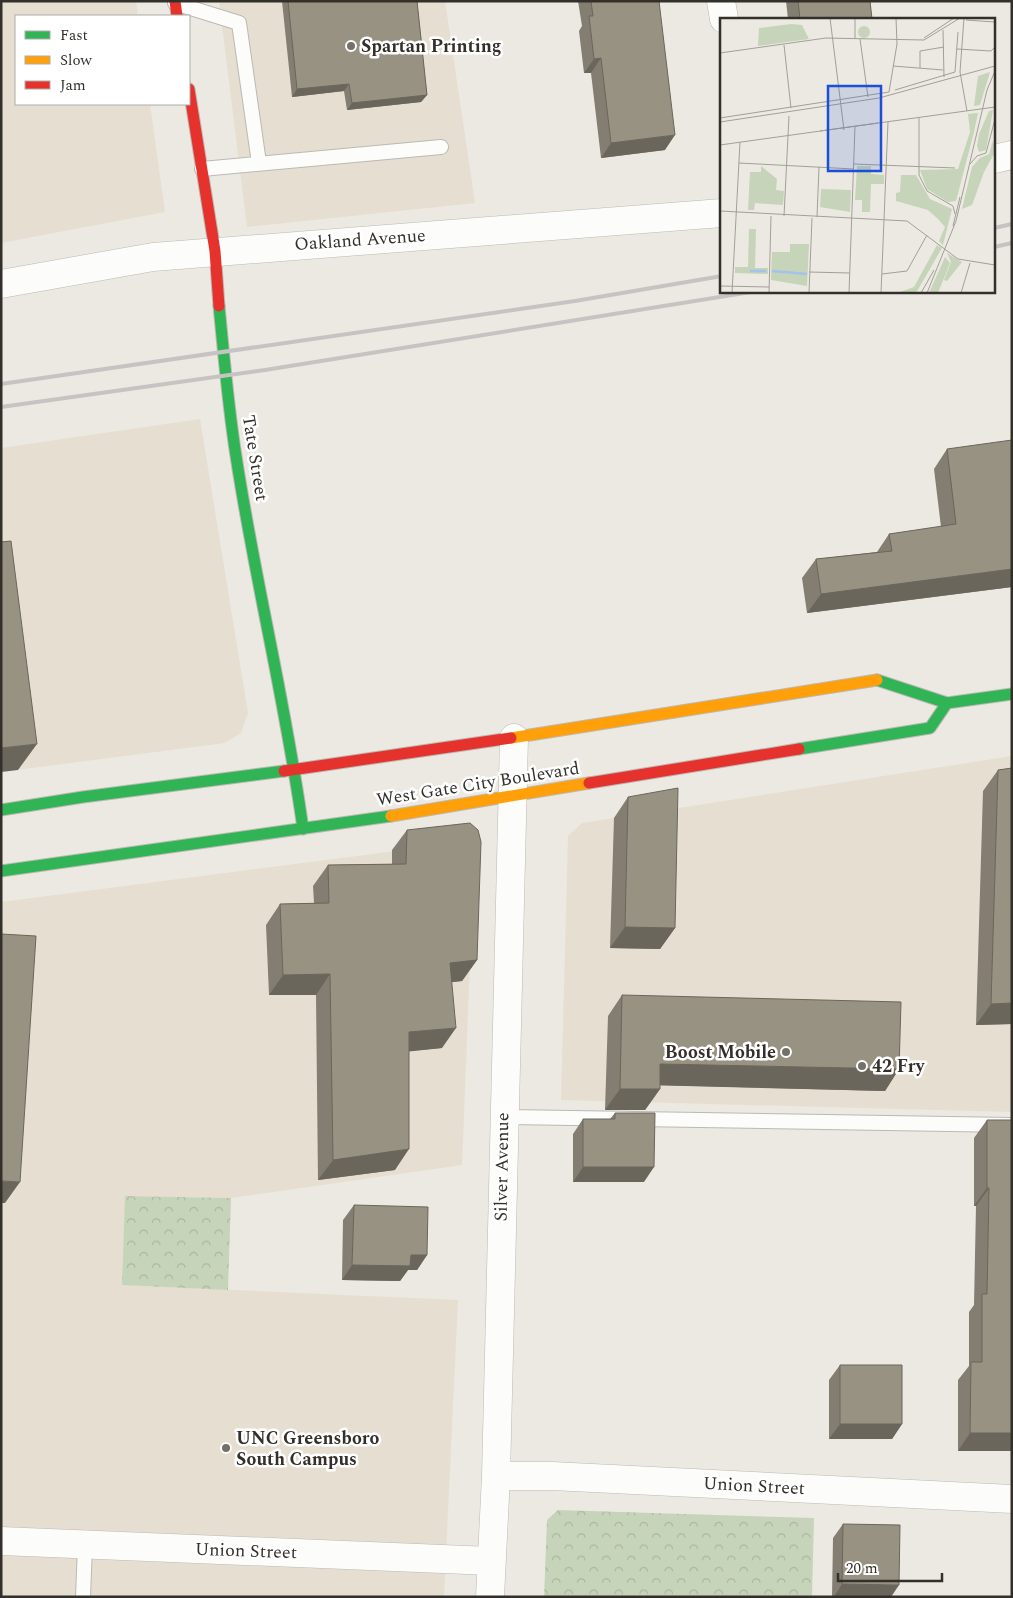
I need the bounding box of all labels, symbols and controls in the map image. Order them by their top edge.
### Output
legend [15,15,190,105]
inset map [720,18,996,292]
text: Fast [60,24,88,47]
place label: Spartan Printing [361,33,501,60]
marker: Spartan Printing [345,40,357,52]
text: Slow [60,49,92,72]
text: Jam [60,74,86,97]
street label: Oakland Avenue [293,222,427,258]
street label: Tate Street [235,413,275,503]
street label: West Gate City Boulevard [374,755,582,813]
place label: Boost Mobile [665,1039,776,1066]
marker: Boost Mobile [780,1046,792,1058]
place label: 42 Fry [872,1053,926,1080]
marker: 42 Fry [856,1060,868,1072]
street label: Silver Avenue [488,1112,516,1222]
place label: UNC Greensboro South Campus [236,1425,379,1473]
marker: UNC Greensboro South Campus [220,1442,232,1454]
street label: Union Street [702,1470,806,1502]
street label: Union Street [194,1536,298,1566]
scale bar [838,1550,942,1582]
text: 20 m [846,1557,878,1580]

